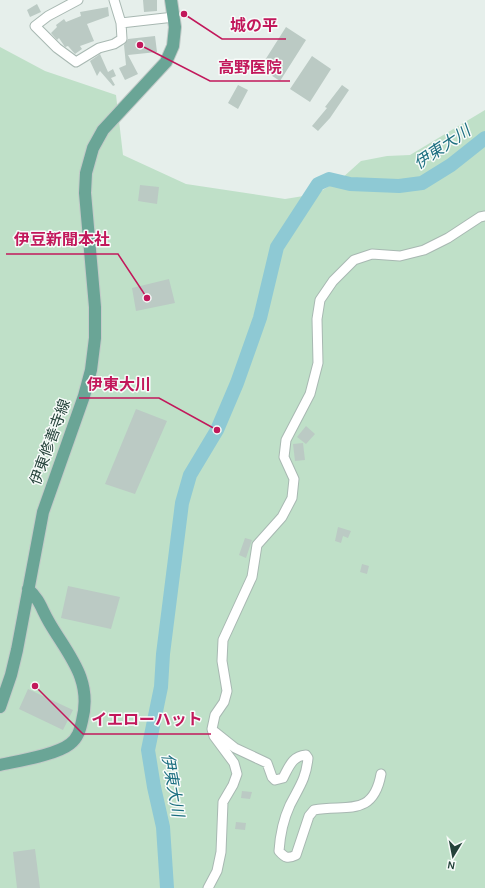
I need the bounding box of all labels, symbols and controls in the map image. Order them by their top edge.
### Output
callout: 城の平 [222,11,286,39]
text: 城の平 [230,16,278,35]
callout: 高野医院 [210,53,290,81]
text: 高野医院 [218,58,282,77]
water label: 伊東大川 [410,120,475,173]
callout: 伊豆新聞本社 [6,226,118,254]
text: 伊豆新聞本社 [13,230,110,249]
callout: 伊東大川 [79,370,159,398]
text: 伊東大川 [86,375,151,394]
street label: 伊東修善寺線 [26,397,74,487]
callout: イエローハット [83,706,211,734]
text: イエローハット [91,710,203,729]
water label: 伊東大川 [158,752,188,820]
north arrow [433,836,473,876]
text: N [446,858,456,872]

